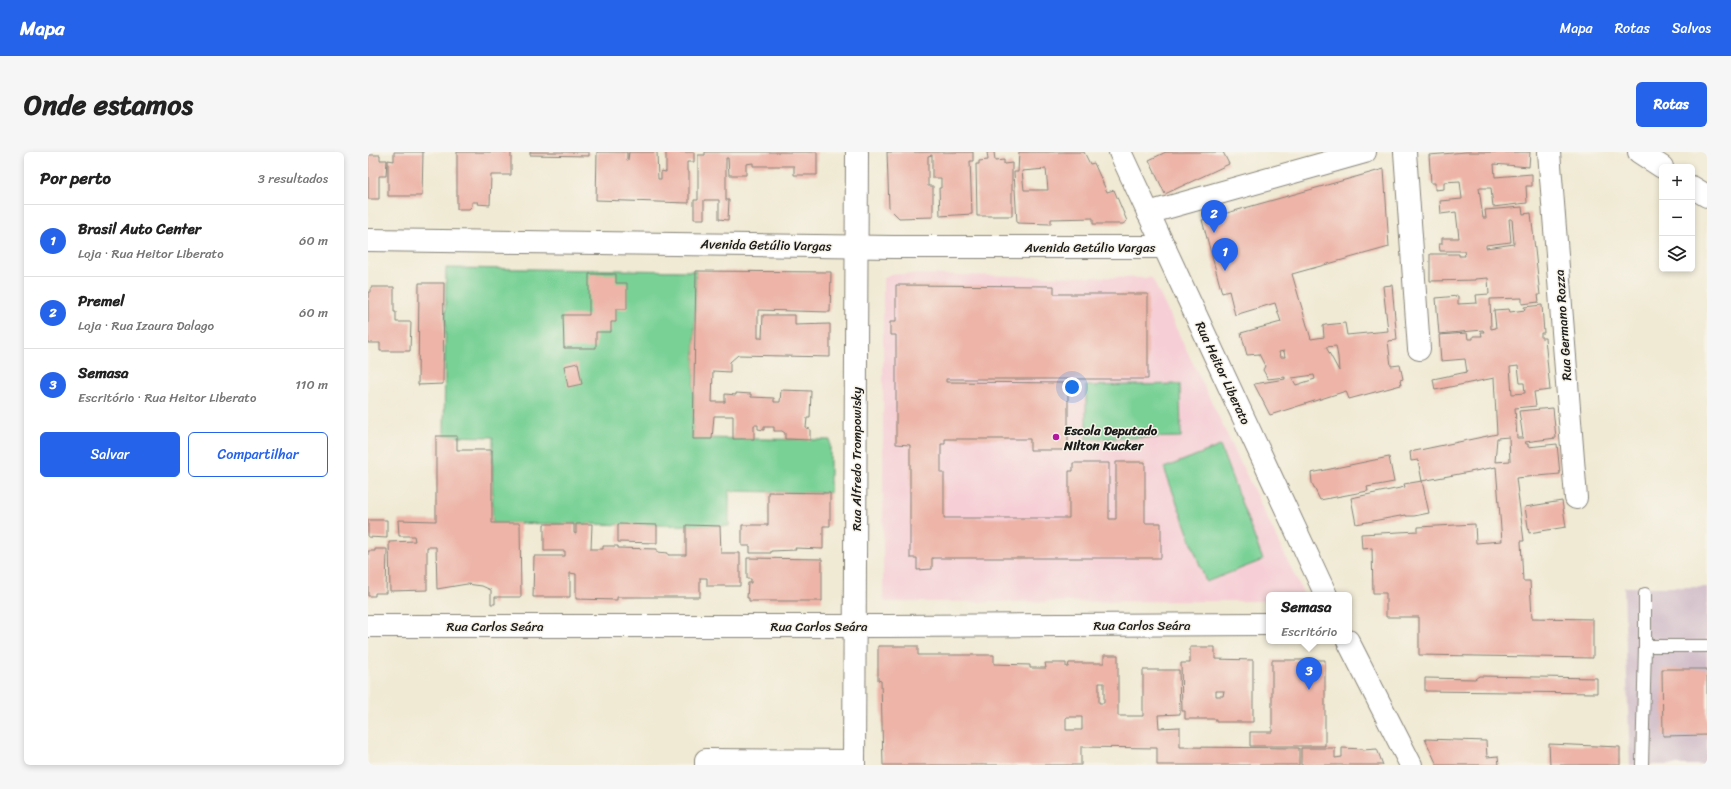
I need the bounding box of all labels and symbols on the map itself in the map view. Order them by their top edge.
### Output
pin: 2 [1201,200,1227,233]
street label: Avenida Getúlio Vargas [699,232,832,258]
street label: Avenida Getúlio Vargas [1024,236,1155,259]
pin: 1 [1212,238,1238,271]
street label: Rua Germano Rozza [1548,268,1578,381]
street label: Rua Heitor Liberato [1189,317,1257,429]
your location [1062,377,1082,397]
street label: Rua Alfredo Trompowisky [845,387,868,531]
place label: Escola Deputado Nilton Kucker [1063,419,1158,457]
marker: Escola Deputado Nilton Kucker [1051,432,1061,442]
street label: Rua Carlos Seára [1094,614,1191,637]
street label: Rua Carlos Seára [447,615,544,638]
street label: Rua Carlos Seára [771,615,868,638]
pin: 3 [1296,657,1322,690]

